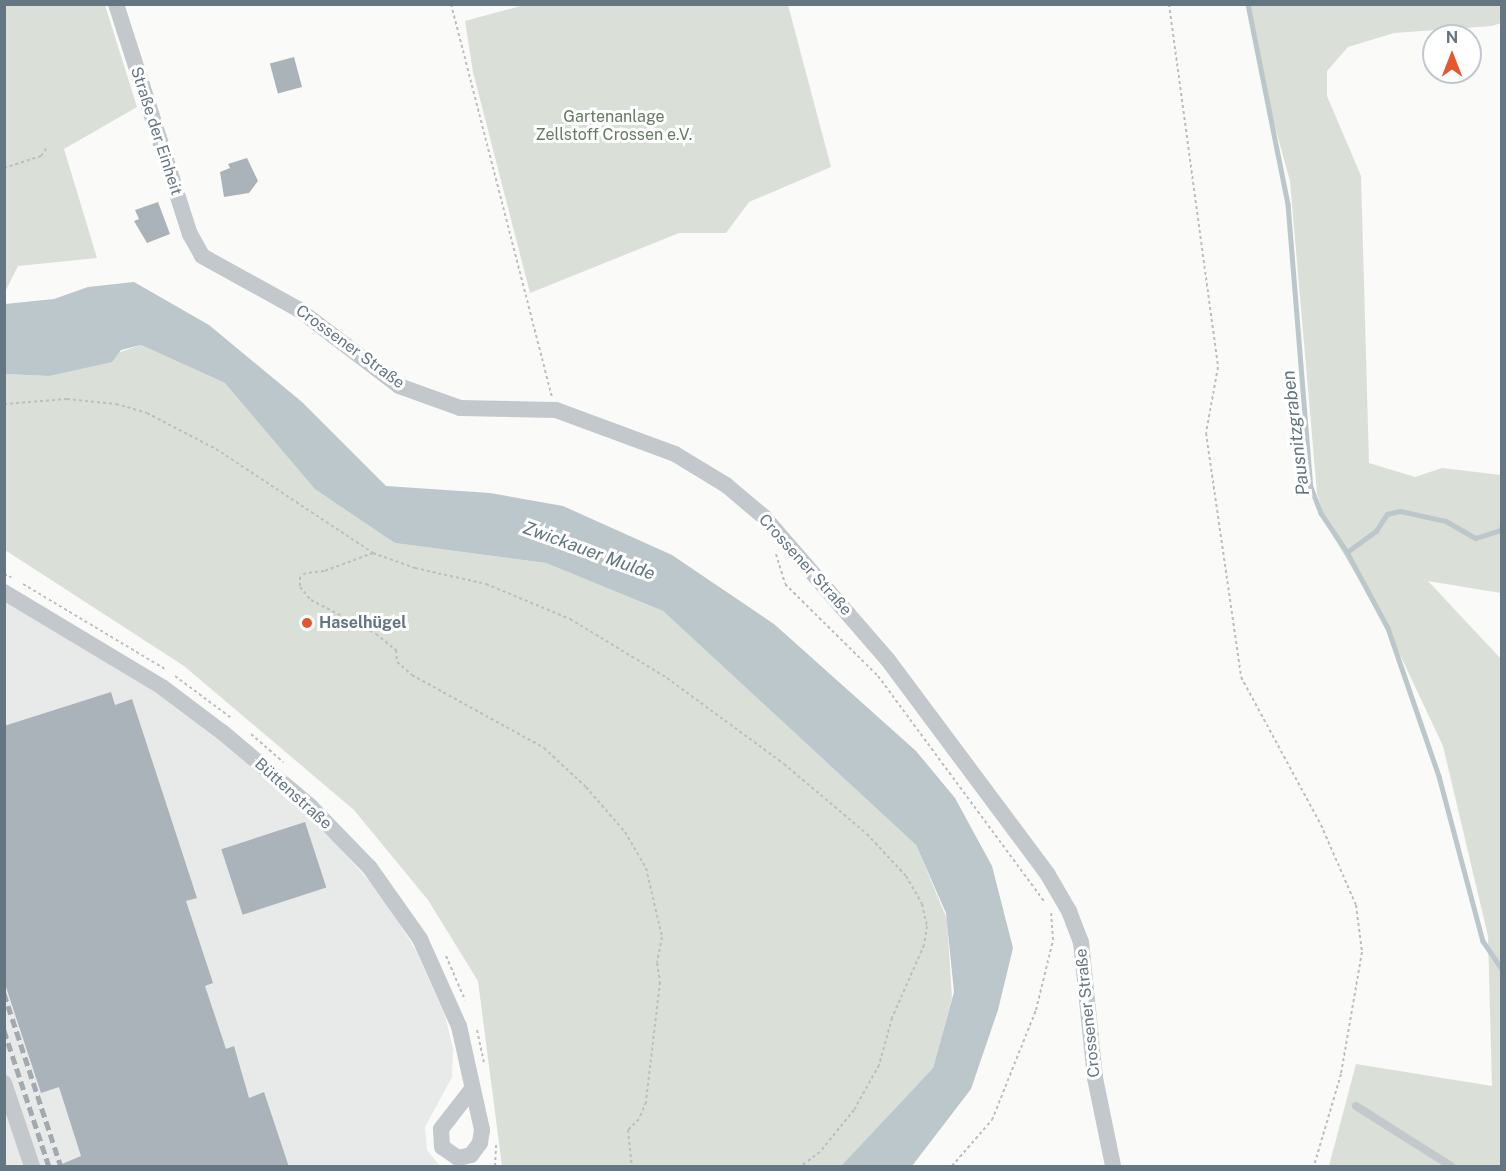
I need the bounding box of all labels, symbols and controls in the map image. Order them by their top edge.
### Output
north arrow [1422,24,1482,84]
text: N [1446,28,1458,47]
street label: Straße der Einheit [126,64,186,198]
park label: Gartenanlage Zellstoff Crossen e.V. [535,107,693,145]
street label: Crossener Straße [292,301,408,393]
water label: Pausnitzgraben [1278,369,1314,497]
street label: Crossener Straße [754,510,856,620]
water label: Zwickauer Mulde [520,517,658,585]
place label: Haselhügel [319,613,406,633]
marker: Haselhügel [300,616,314,630]
street label: Büttenstraße [250,754,336,834]
street label: Crossener Straße [1072,947,1104,1079]

